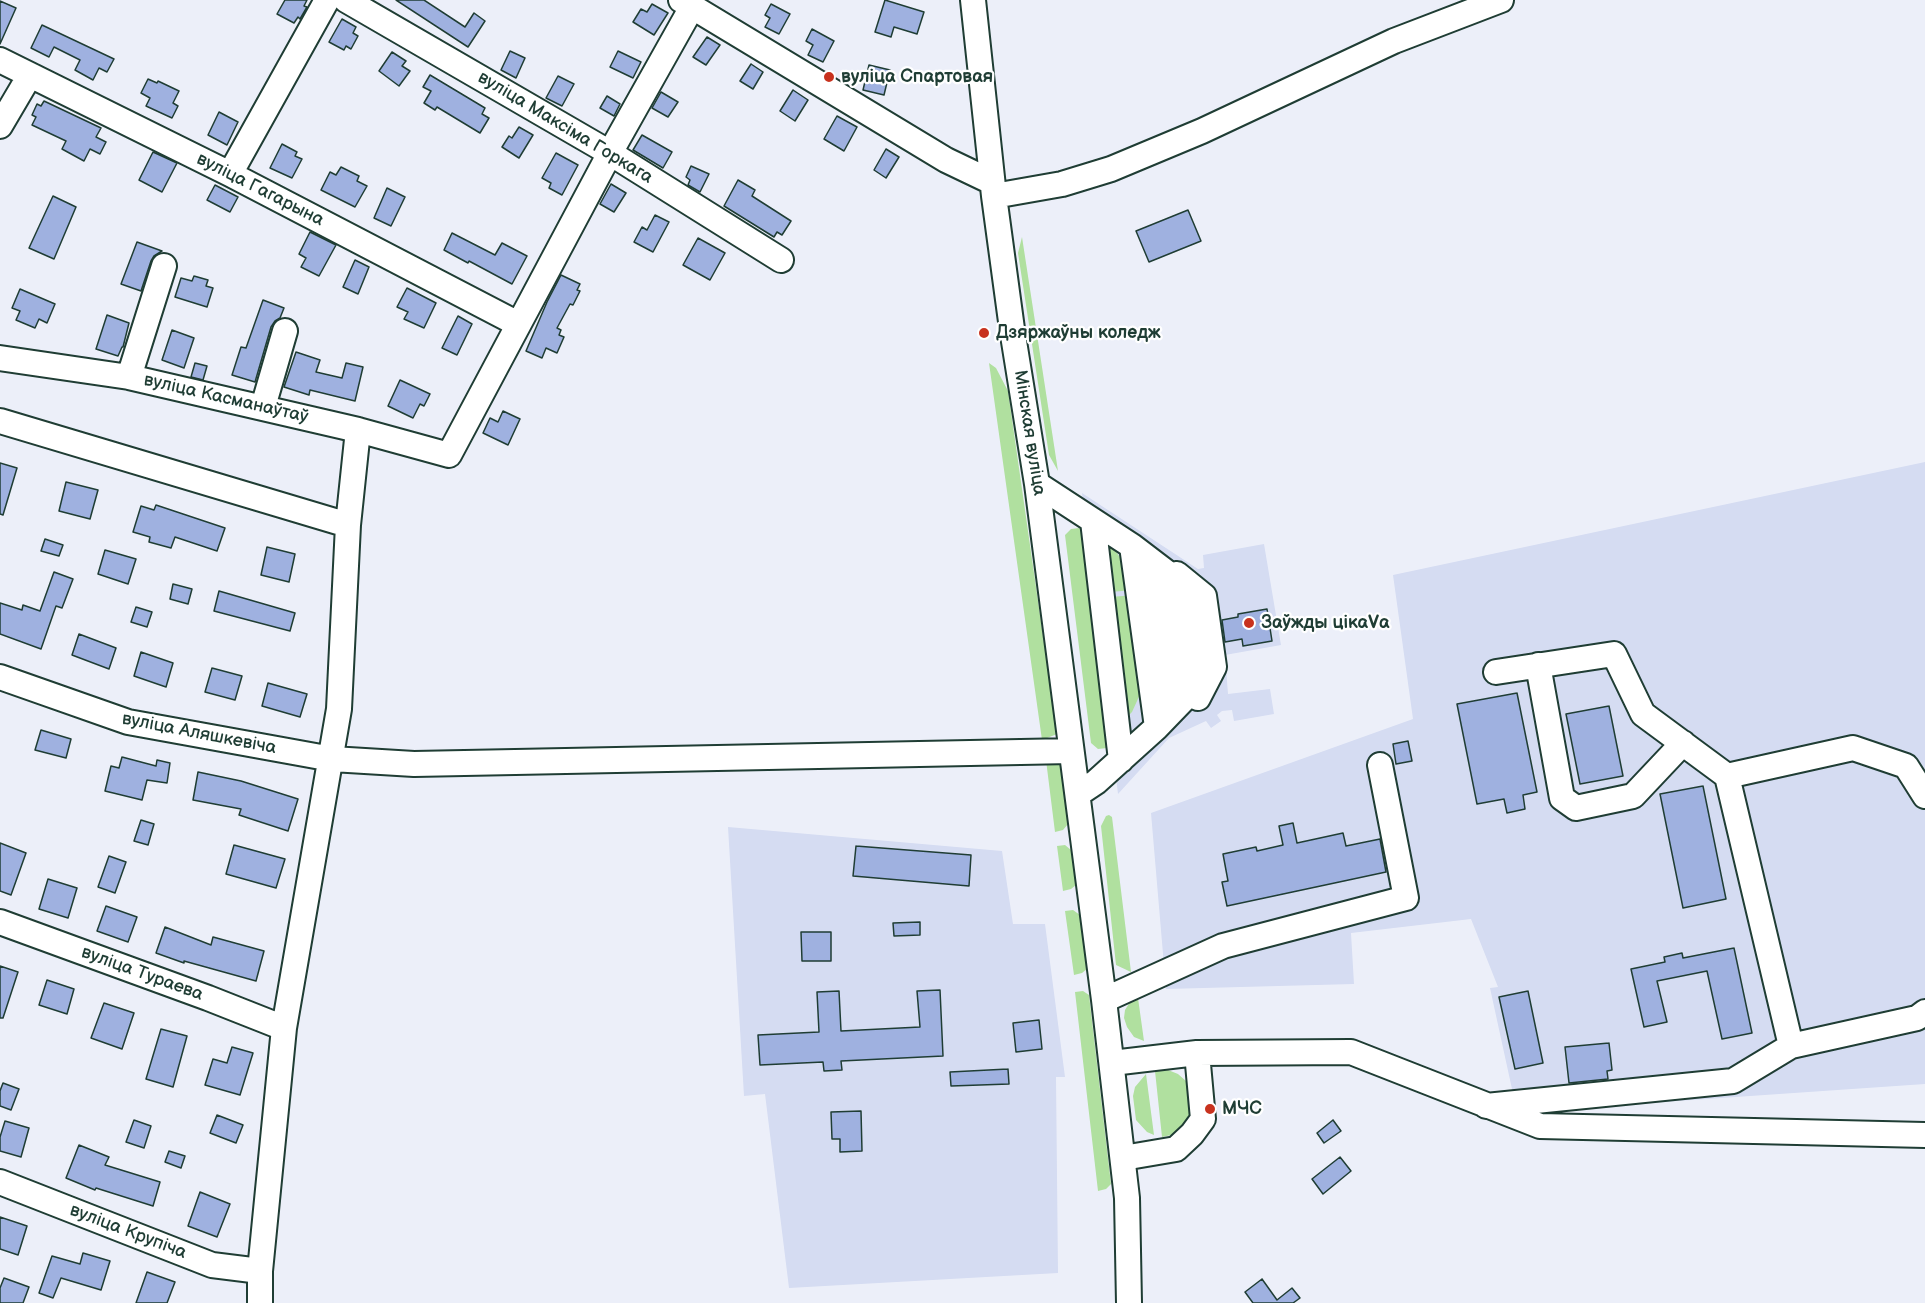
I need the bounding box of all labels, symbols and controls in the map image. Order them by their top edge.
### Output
place label: вуліца Спартовая [841,66,993,88]
street label: вуліца Максіма Горкага [473,67,657,189]
marker: вуліца Спартовая [822,70,836,84]
street label: вуліца Гагарына [193,149,327,231]
place label: Дзяржаўны коледж [996,322,1161,344]
marker: Дзяржаўны коледж [977,326,991,340]
street label: Мінская вуліца [1008,369,1050,497]
street label: вуліца Касманаўтаў [142,370,310,428]
place label: Заўжды цікаVа [1261,612,1390,634]
marker: Заўжды цікаVа [1242,616,1256,630]
street label: вуліца Аляшкевіча [120,708,278,760]
street label: вуліца Тураева [78,942,206,1006]
place label: МЧС [1222,1098,1262,1120]
marker: МЧС [1203,1102,1217,1116]
street label: вуліца Крупіча [67,1200,189,1264]

